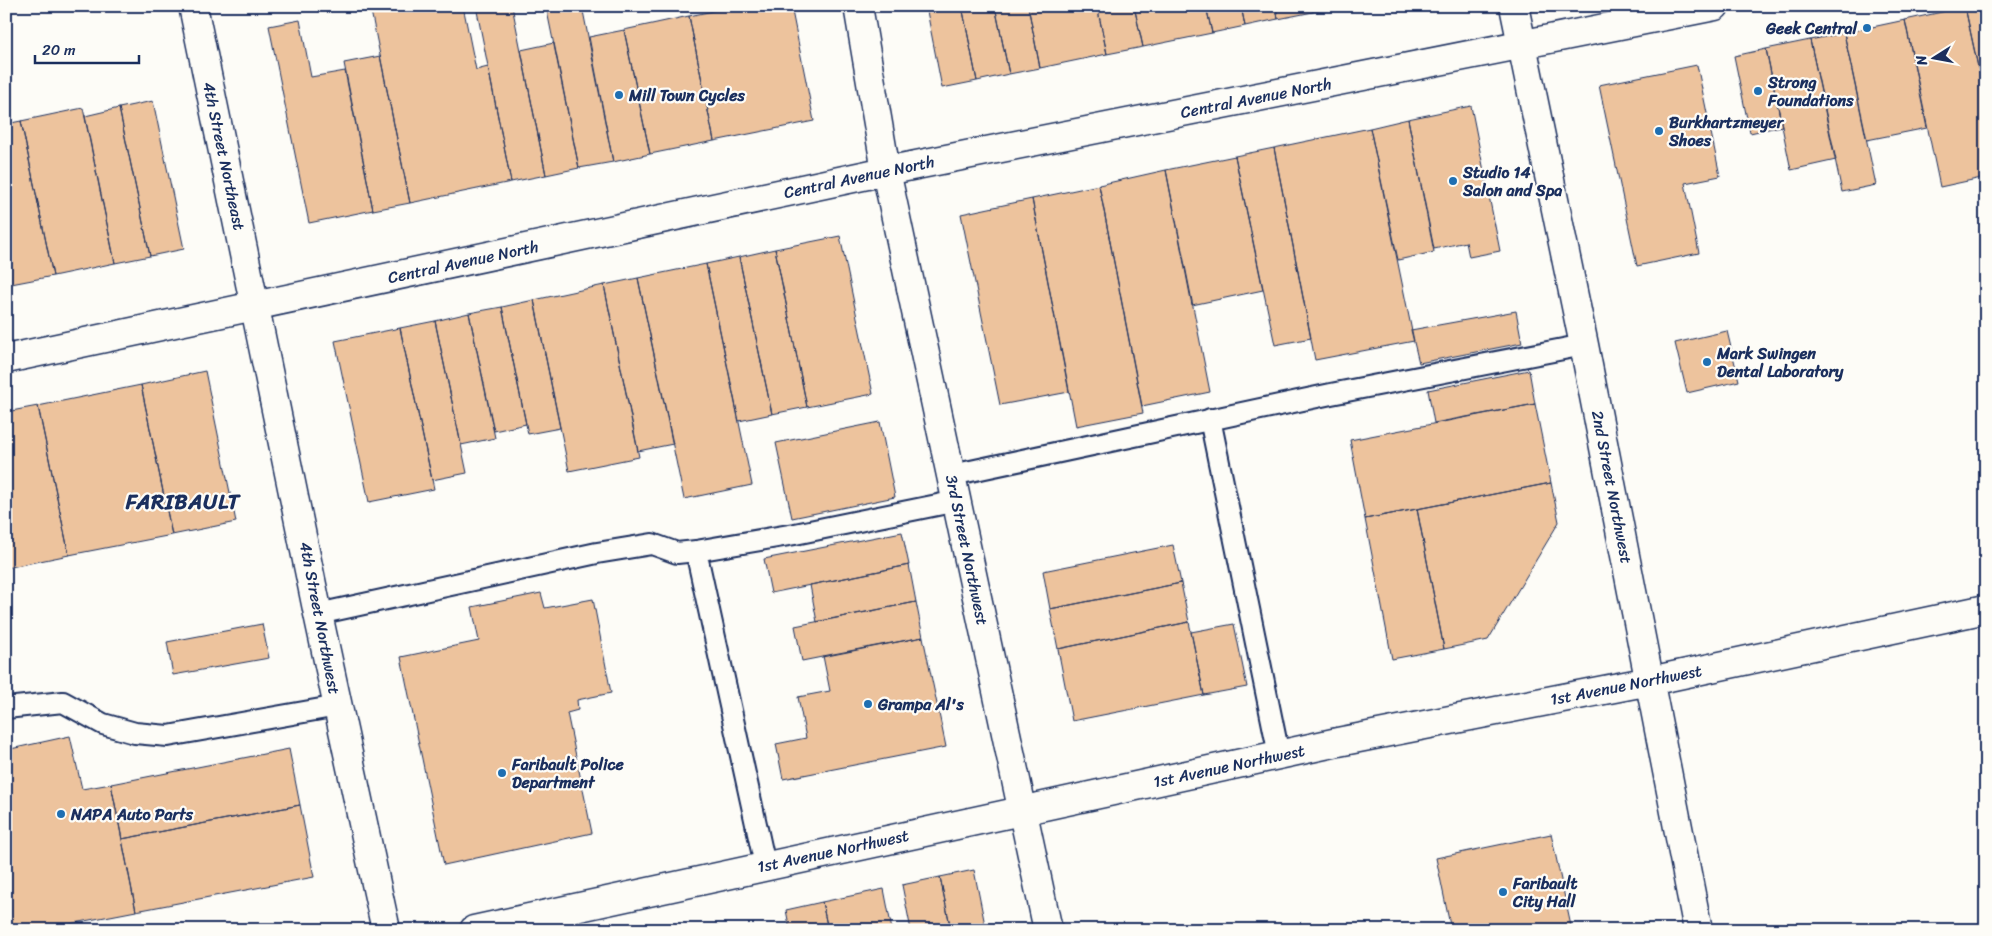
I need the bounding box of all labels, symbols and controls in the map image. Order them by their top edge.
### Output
place label: Geek Central [1765,14,1858,43]
marker: Geek Central [1861,22,1873,34]
scale bar [35,32,139,64]
north arrow [1910,32,1960,82]
text: 20 m [42,37,76,63]
text: N [1908,53,1935,69]
place label: Strong Foundations [1767,68,1854,115]
street label: Central Avenue North [1178,69,1334,127]
street label: 4th Street Northeast [194,79,254,233]
place label: Mill Town Cycles [628,81,745,110]
marker: Strong Foundations [1752,85,1764,97]
marker: Mill Town Cycles [613,89,625,101]
place label: Burkhartzmeyer Shoes [1668,108,1785,155]
marker: Burkhartzmeyer Shoes [1653,125,1665,137]
street label: Central Avenue North [781,147,937,207]
place label: Studio 14 Salon and Spa [1462,158,1562,205]
marker: Studio 14 Salon and Spa [1447,175,1459,187]
street label: Central Avenue North [385,232,541,292]
place label: Mark Swingen Dental Laboratory [1716,339,1844,386]
marker: Mark Swingen Dental Laboratory [1701,356,1713,368]
street label: 2nd Street Northwest [1583,408,1641,566]
street label: 3rd Street Northwest [937,472,997,628]
district label: FARIBAULT [125,483,242,521]
street label: 4th Street Northwest [291,539,349,697]
street label: 1st Avenue Northwest [1548,656,1704,714]
place label: Grampa Al's [877,690,965,719]
marker: Grampa Al's [862,698,874,710]
street label: 1st Avenue Northwest [1151,736,1307,796]
place label: Faribault Police Department [511,750,624,797]
marker: Faribault Police Department [496,767,508,779]
place label: NAPA Auto Parts [70,800,194,829]
marker: NAPA Auto Parts [55,808,67,820]
street label: 1st Avenue Northwest [755,821,911,881]
place label: Faribault City Hall [1512,869,1577,916]
marker: Faribault City Hall [1497,886,1509,898]

